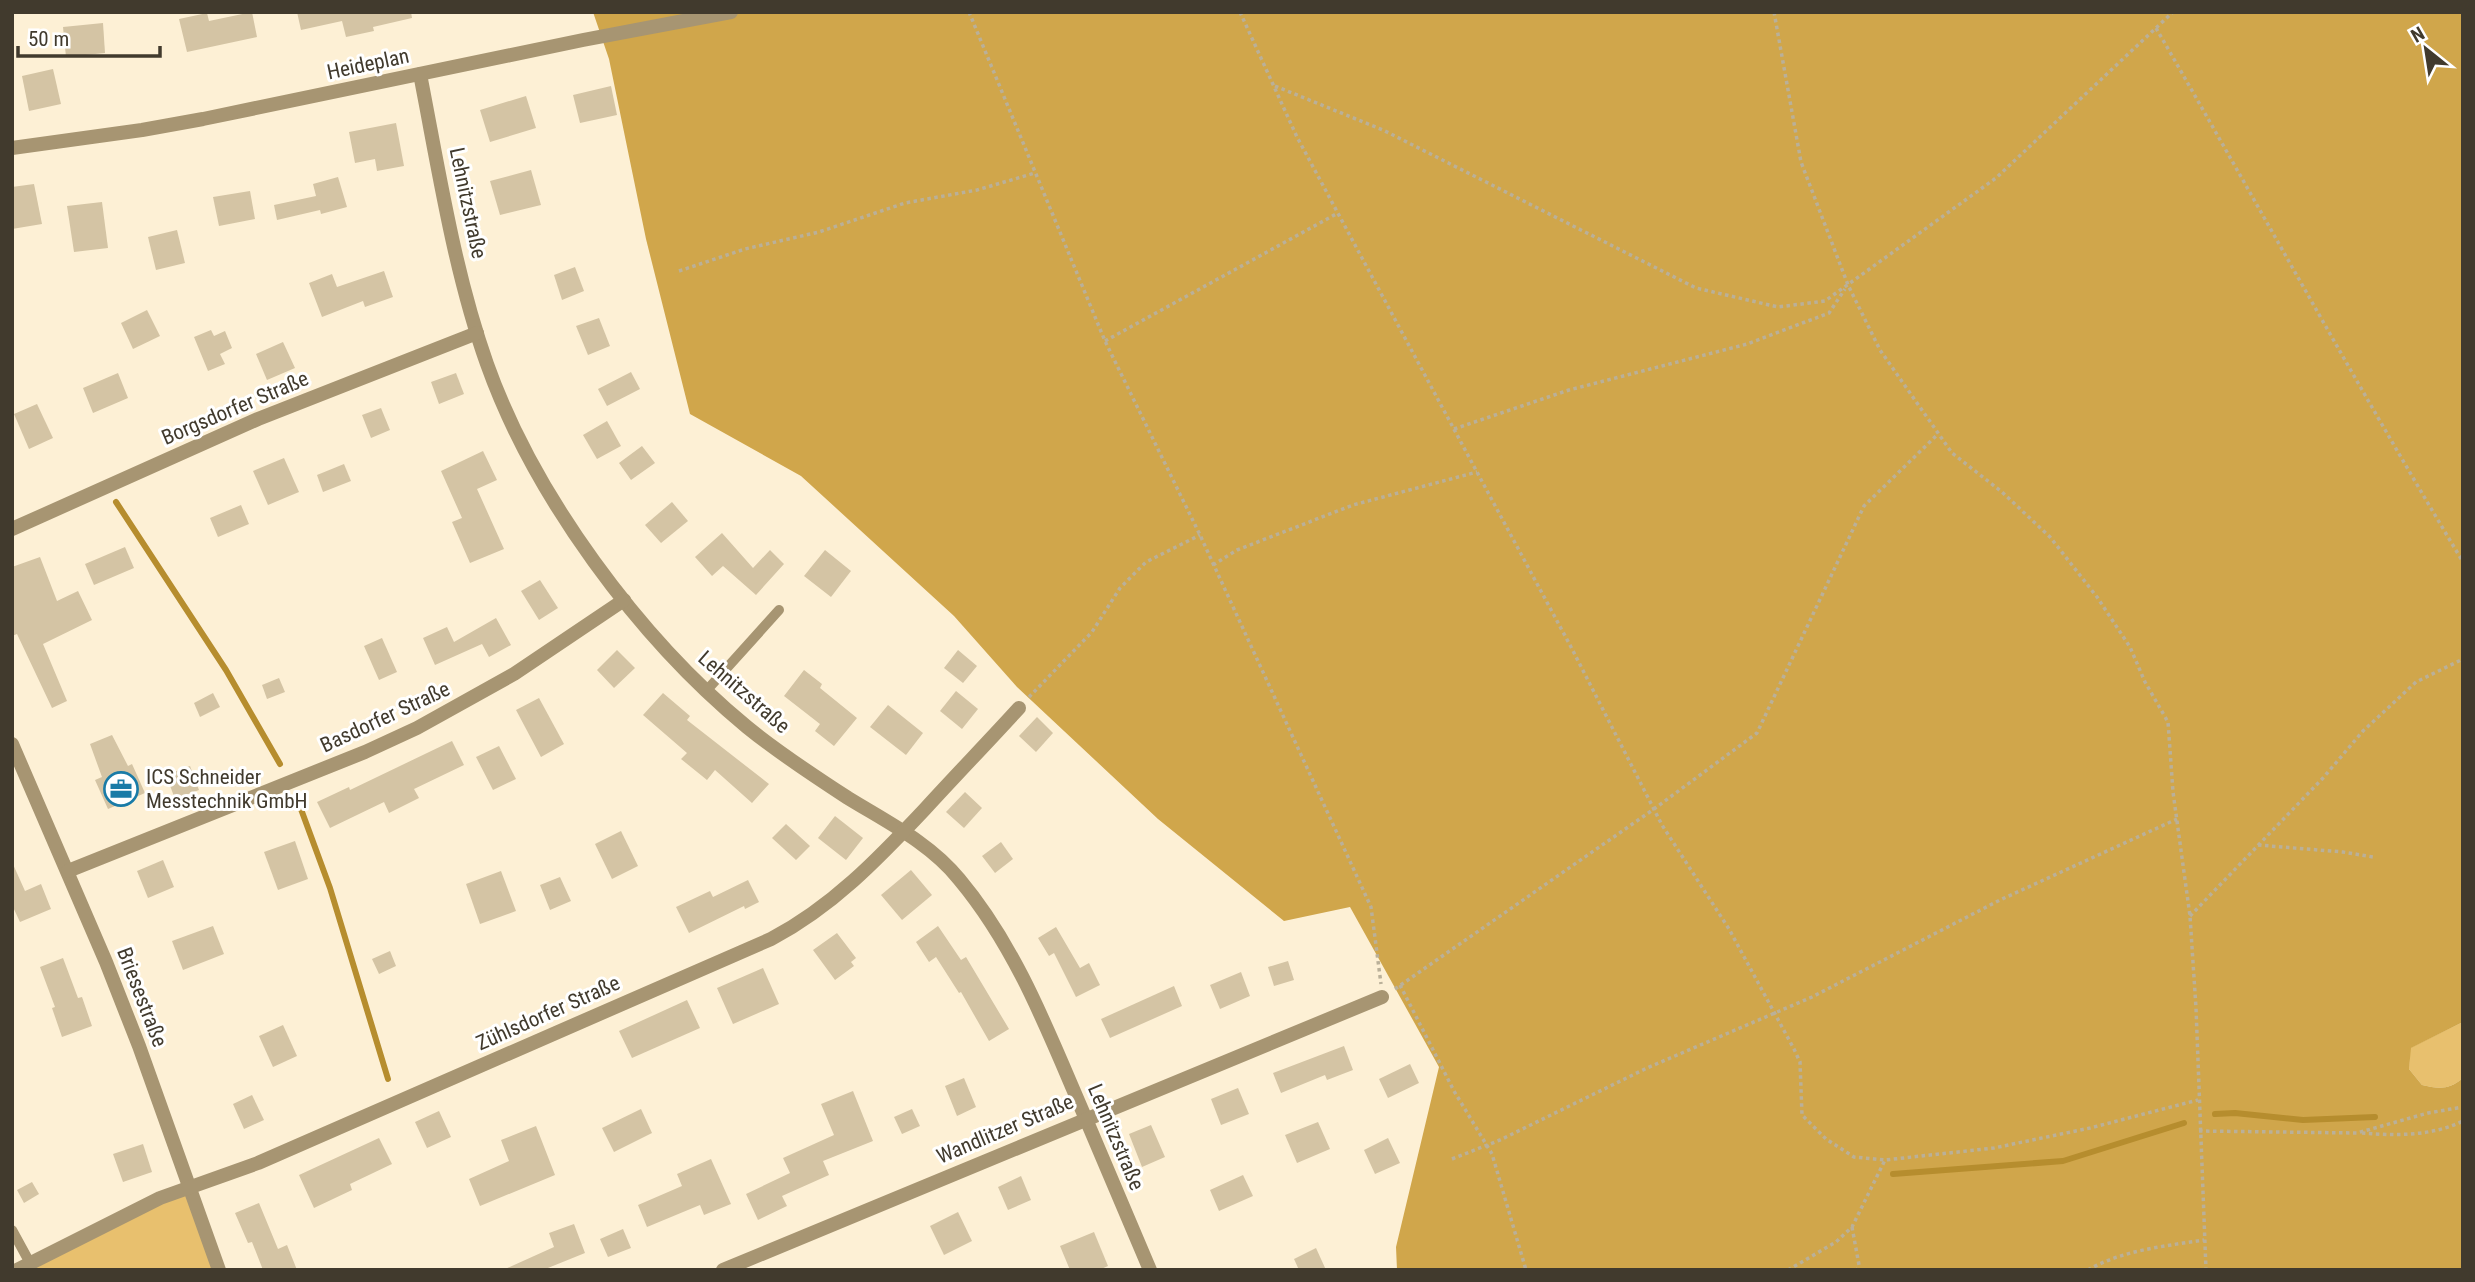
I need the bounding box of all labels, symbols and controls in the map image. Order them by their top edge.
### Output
scale bar [18,14,159,58]
north arrow [2391,14,2461,84]
text: N [2407,22,2429,48]
text: 50 m [28,27,69,51]
street label: Heideplan [325,44,411,84]
street label: Lehnitzstraße [445,145,492,261]
street label: Borgsdorfer Straße [158,366,312,450]
street label: Lehnitzstraße [693,646,795,738]
street label: Basdorfer Straße [316,676,454,757]
place label: ICS Schneider Messtechnik GmbH [146,765,308,813]
office icon: ICS Schneider Messtechnik GmbH [102,770,140,808]
street label: Briesestraße [112,944,172,1050]
street label: Zühlsdorfer Straße [473,971,624,1055]
street label: Lehnitzstraße [1083,1080,1149,1194]
street label: Wandlitzer Straße [933,1089,1077,1169]

